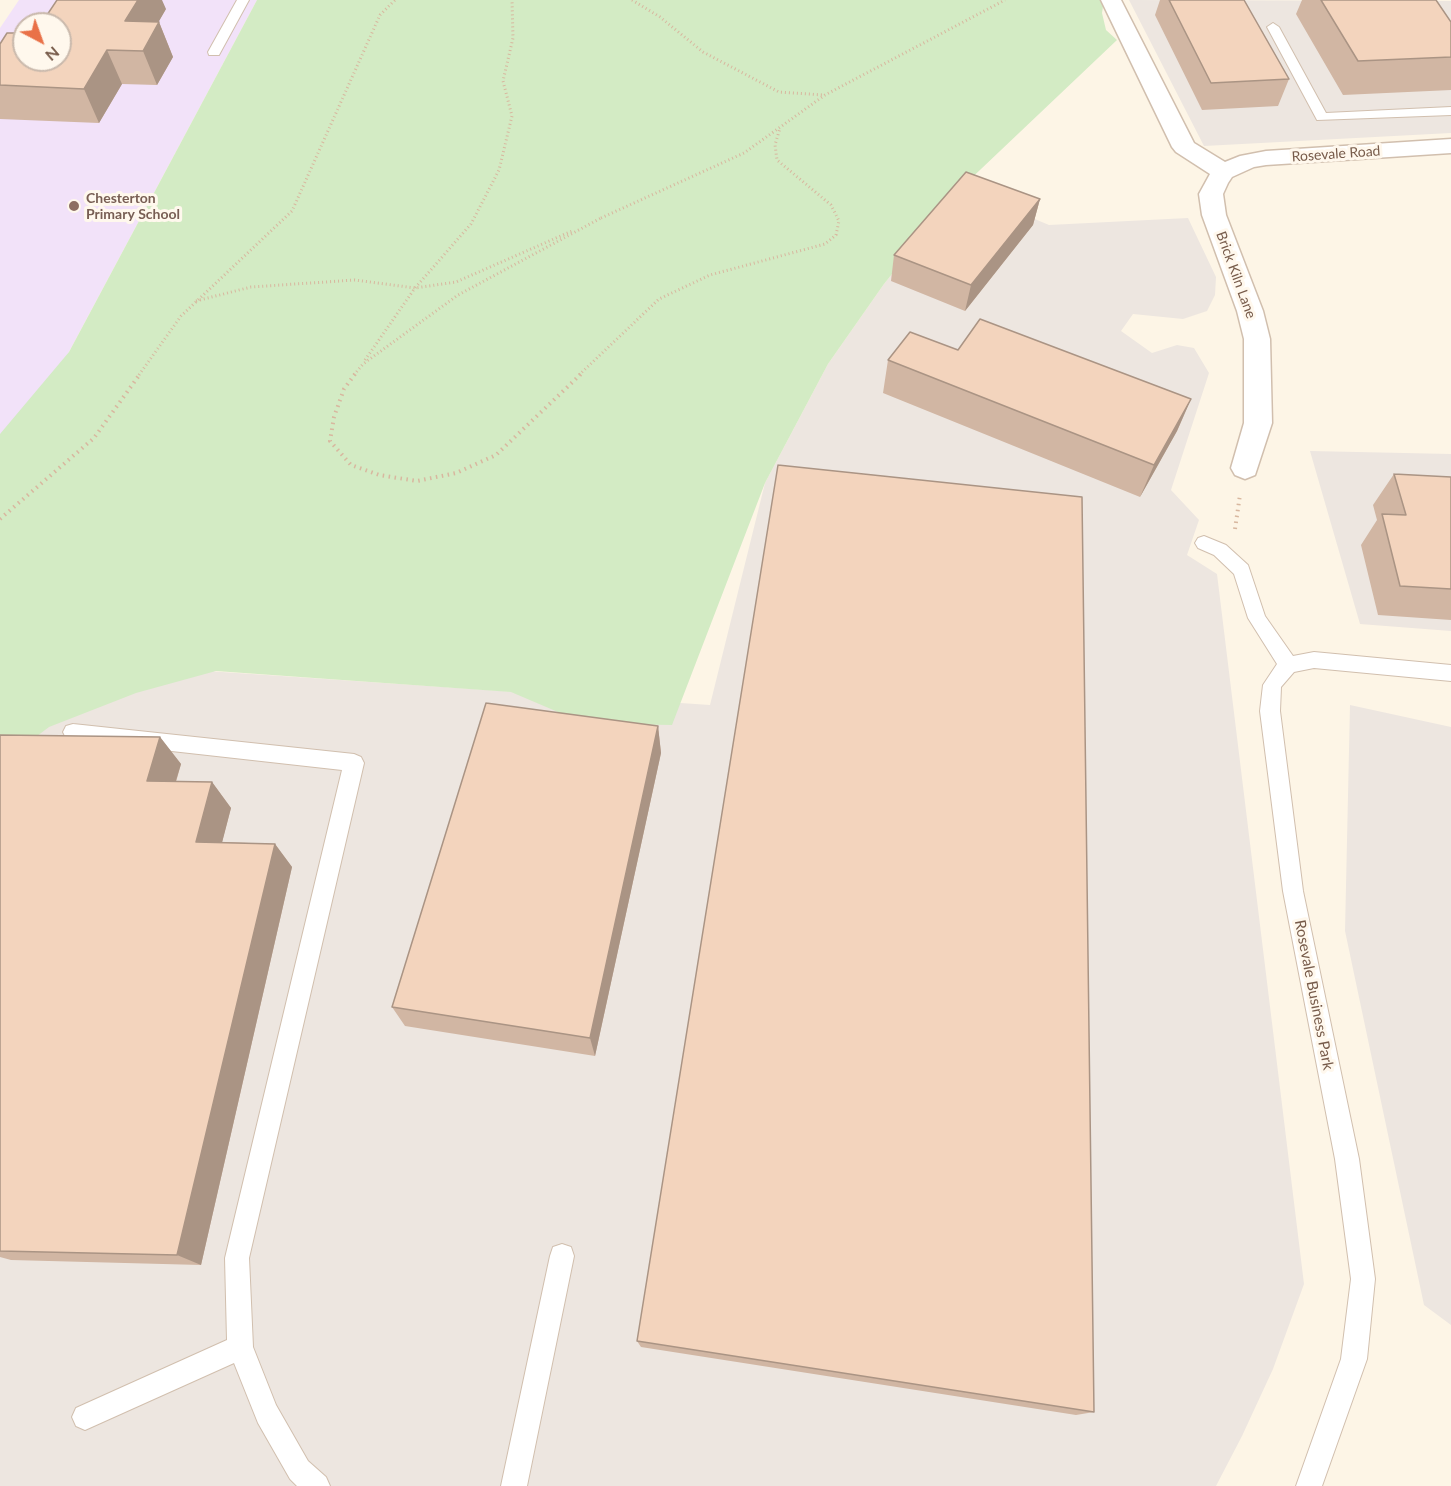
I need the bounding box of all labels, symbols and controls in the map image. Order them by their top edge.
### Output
north arrow [12,12,72,72]
text: N [42,43,64,66]
street label: Rosevale Road [1291,143,1381,165]
place label: Chesterton Primary School [86,190,180,222]
marker: Chesterton Primary School [67,199,81,213]
street label: Brick Kiln Lane [1212,229,1260,321]
street label: Rosevale Business Park [1291,918,1337,1072]

